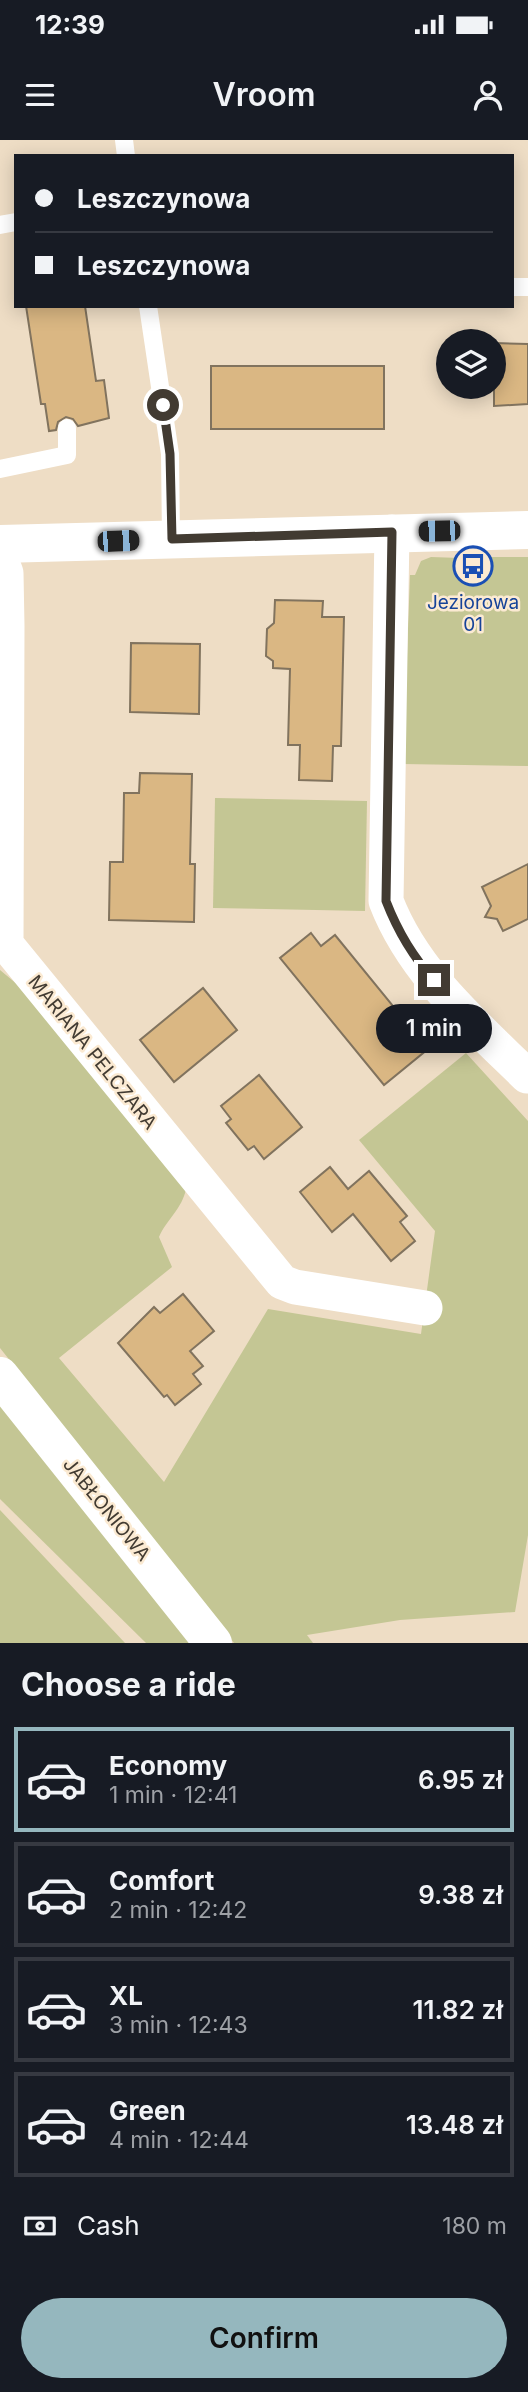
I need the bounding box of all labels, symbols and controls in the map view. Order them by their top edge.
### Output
text: 12:39 [35,9,105,40]
text: Vroom [212,75,316,114]
icon: menu [21,76,59,114]
icon: person [469,76,507,114]
text: Leszczynowa [77,183,250,214]
text: Leszczynowa [77,250,250,281]
map controls [436,329,506,399]
button: layers [436,329,506,399]
route start [147,389,179,421]
car [418,520,461,542]
car [97,530,140,552]
bus stop icon: Jeziorowa 01 [452,545,494,587]
place label: Jeziorowa 01 [427,591,519,636]
route end [418,964,450,996]
street label: MARIANA PELCZARA [23,971,162,1134]
callout: 1 min [376,1004,492,1054]
text: 1 min [406,1014,462,1042]
street label: JABŁONIOWA [58,1453,155,1566]
text: Choose a ride [21,1665,236,1704]
icon: car [25,1748,88,1811]
text: Economy [109,1750,227,1781]
text: 6.95 zł [418,1764,503,1795]
text: 1 min · 12:41 [109,1781,237,1809]
icon: car [25,1863,88,1926]
text: Comfort [109,1865,214,1896]
text: 9.38 zł [418,1879,503,1910]
text: 2 min · 12:42 [109,1896,247,1924]
icon: car [25,1978,88,2041]
text: XL [109,1980,143,2011]
text: 11.82 zł [412,1994,503,2025]
text: 3 min · 12:43 [109,2011,248,2039]
icon: car [25,2093,88,2156]
text: Green [109,2095,186,2126]
text: 13.48 zł [406,2109,503,2140]
text: 4 min · 12:44 [109,2126,249,2154]
icon: cash [21,2207,59,2245]
text: Cash [77,2210,140,2241]
text: 180 m [442,2212,507,2240]
button: Confirm [21,2298,507,2378]

